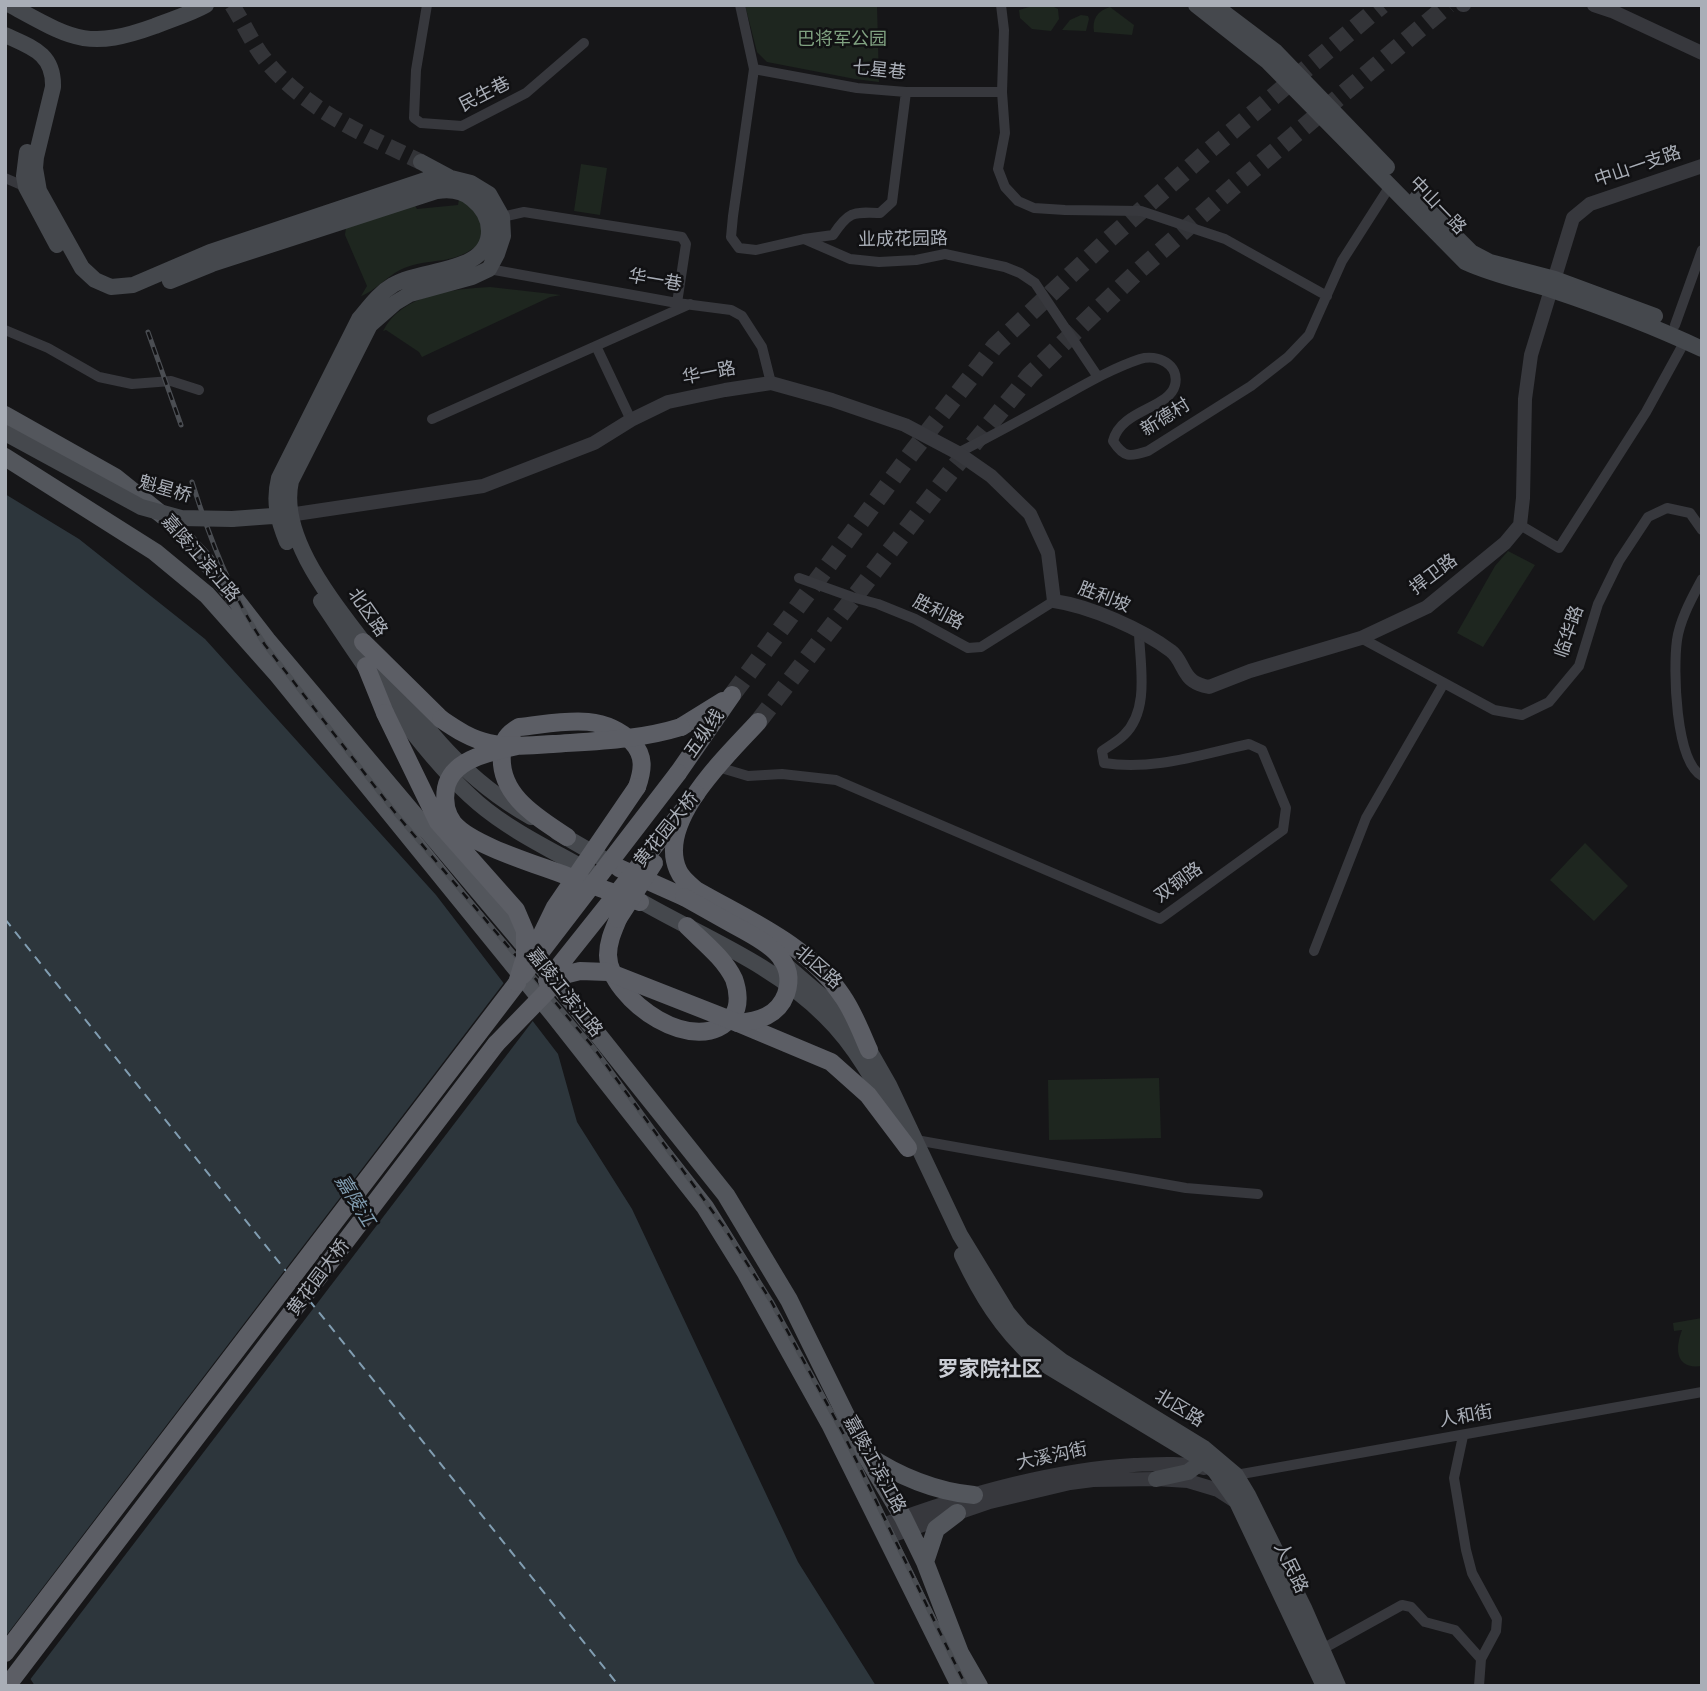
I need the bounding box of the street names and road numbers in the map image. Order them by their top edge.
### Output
street label: 七星巷 [851,57,907,85]
street label: 民生巷 [456,73,514,117]
street label: 中山一支路 [1592,142,1684,192]
street label: 中山一路 [1404,173,1470,239]
street label: 业成花园路 [858,228,948,252]
street label: 华一巷 [627,266,683,296]
street label: 华一路 [680,358,738,390]
street label: 新德村 [1137,395,1195,441]
street label: 魁星桥 [136,472,194,508]
street label: 嘉陵江滨江路 [156,511,244,607]
street label: 捍卫路 [1406,550,1462,600]
street label: 胜利坡 [1075,578,1133,618]
street label: 北区路 [343,585,391,641]
street label: 胜利路 [909,591,967,635]
street label: 临华路 [1551,603,1589,661]
street label: 五纵线 [681,706,729,762]
street label: 黄花园大桥 [630,788,704,872]
street label: 双钢路 [1151,858,1207,908]
street label: 北区路 [791,942,845,994]
street label: 嘉陵江滨江路 [522,944,606,1042]
street label: 黄花园大桥 [283,1236,355,1320]
street label: 北区路 [1150,1386,1208,1432]
street label: 人和街 [1438,1402,1494,1432]
street label: 嘉陵江滨江路 [838,1413,910,1517]
street label: 大溪沟街 [1015,1439,1089,1475]
street label: 人民路 [1268,1539,1312,1597]

